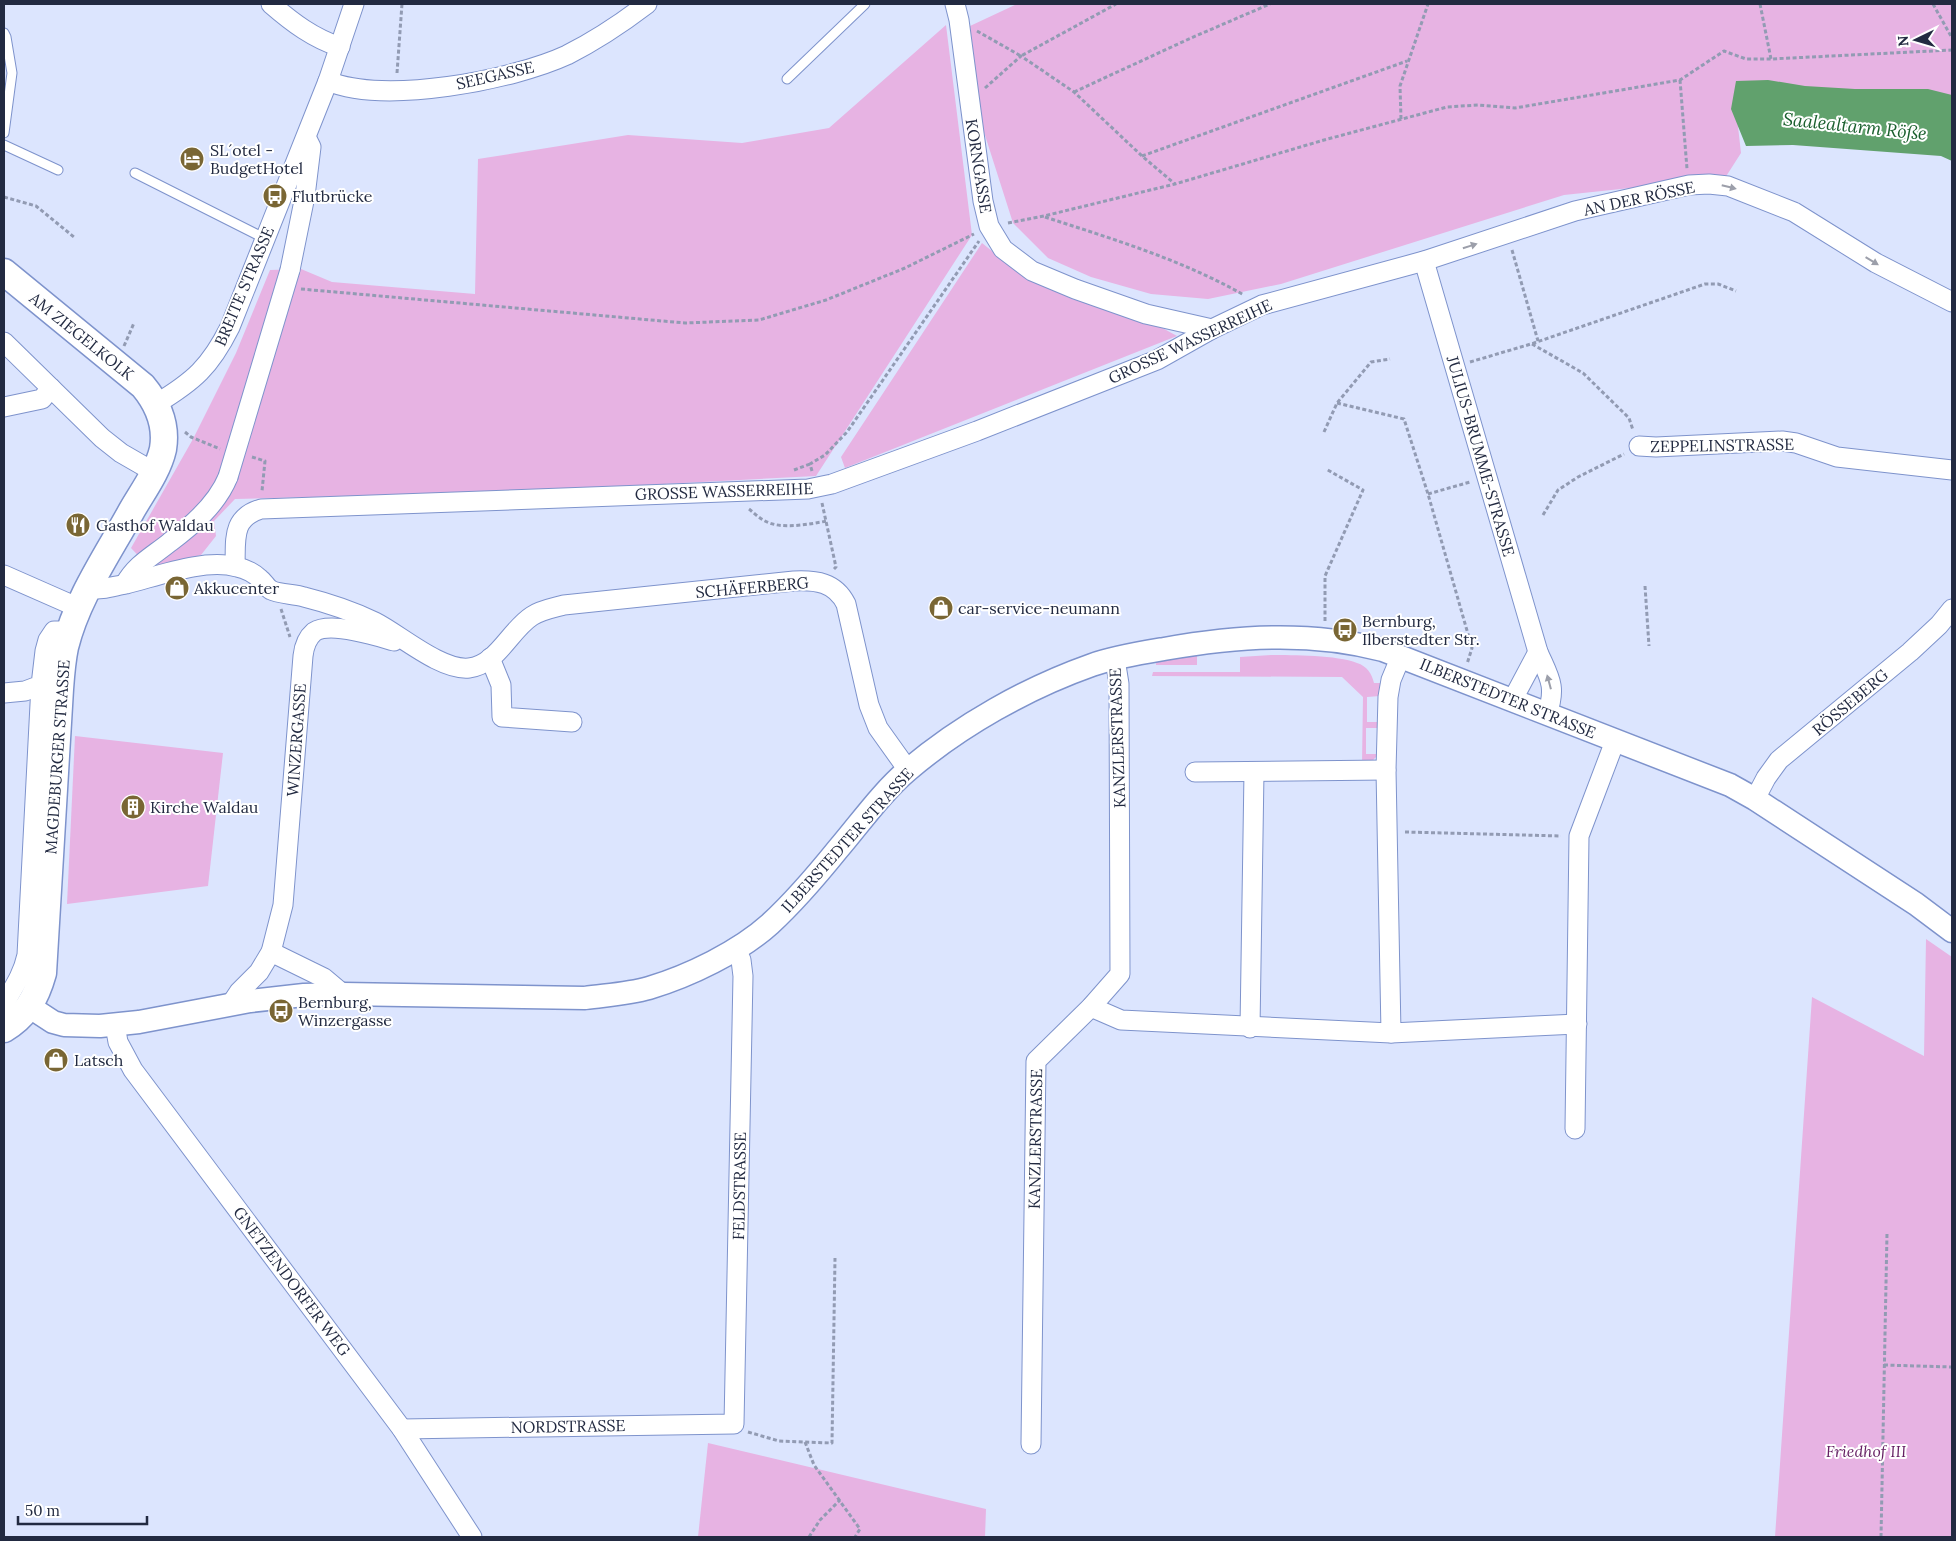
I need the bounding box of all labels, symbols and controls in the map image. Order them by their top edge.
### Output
north arrow [1891,15,1941,65]
text: N [1894,35,1912,47]
street label: SEEGASSE [454,56,536,94]
water label: Saalealtarm Röße [1782,107,1928,145]
street label: KORNGASSE [962,117,996,215]
place label: SL´otel - BudgetHotel [210,140,303,178]
hotel icon: SL´otel - BudgetHotel [179,146,205,172]
street label: AN DER RÖSSE [1581,176,1697,220]
bus stop icon: Flutbrücke [262,183,288,209]
one-way arrow [1721,183,1736,191]
place label: Flutbrücke [292,186,373,206]
street label: BREITE STRASSE [210,223,278,349]
one-way arrow [1463,241,1478,249]
one-way arrow [1866,256,1879,265]
street label: AM ZIEGELKOLK [25,287,138,384]
street label: GROSSE WASSERREIHE [1105,294,1275,388]
street label: JULIUS-BRUMME-STRASSE [1442,352,1519,559]
street label: ZEPPELINSTRASSE [1650,434,1794,456]
street label: GROSSE WASSERREIHE [635,478,814,504]
restaurant icon: Gasthof Waldau [65,512,91,538]
place label: Gasthof Waldau [96,515,214,535]
street label: SCHÄFERBERG [695,572,809,602]
shop icon: Akkucenter [164,575,190,601]
place label: Akkucenter [193,578,279,598]
shop icon: car-service-neumann [928,595,954,621]
place label: car-service-neumann [958,598,1120,618]
place label: Bernburg, Ilberstedter Str. [1362,611,1480,649]
bus stop icon: Bernburg, Ilberstedter Str. [1332,617,1358,643]
street label: ILBERSTEDTER STRASSE [1417,653,1599,743]
street label: MAGDEBURGER STRASSE [40,659,74,855]
street label: RÖSSEBERG [1808,665,1892,739]
street label: KANZLERSTRASSE [1105,667,1129,809]
one-way arrow [1545,675,1553,690]
street label: WINZERGASSE [282,683,310,797]
street label: ILBERSTEDTER STRASSE [777,763,917,917]
building icon: Kirche Waldau [120,794,146,820]
place label: Kirche Waldau [150,797,259,817]
place label: Bernburg, Winzergasse [298,992,392,1030]
bus stop icon: Bernburg, Winzergasse [268,998,294,1024]
shop icon: Latsch [43,1047,69,1073]
place label: Latsch [74,1050,124,1070]
street label: KANZLERSTRASSE [1024,1069,1046,1209]
street label: FELDSTRASSE [728,1132,750,1240]
street label: GNETZENDORFER WEG [229,1202,355,1360]
street label: NORDSTRASSE [510,1415,626,1437]
park label: Friedhof III [1826,1441,1906,1461]
scale bar [18,1494,146,1526]
text: 50 m [25,1501,60,1520]

